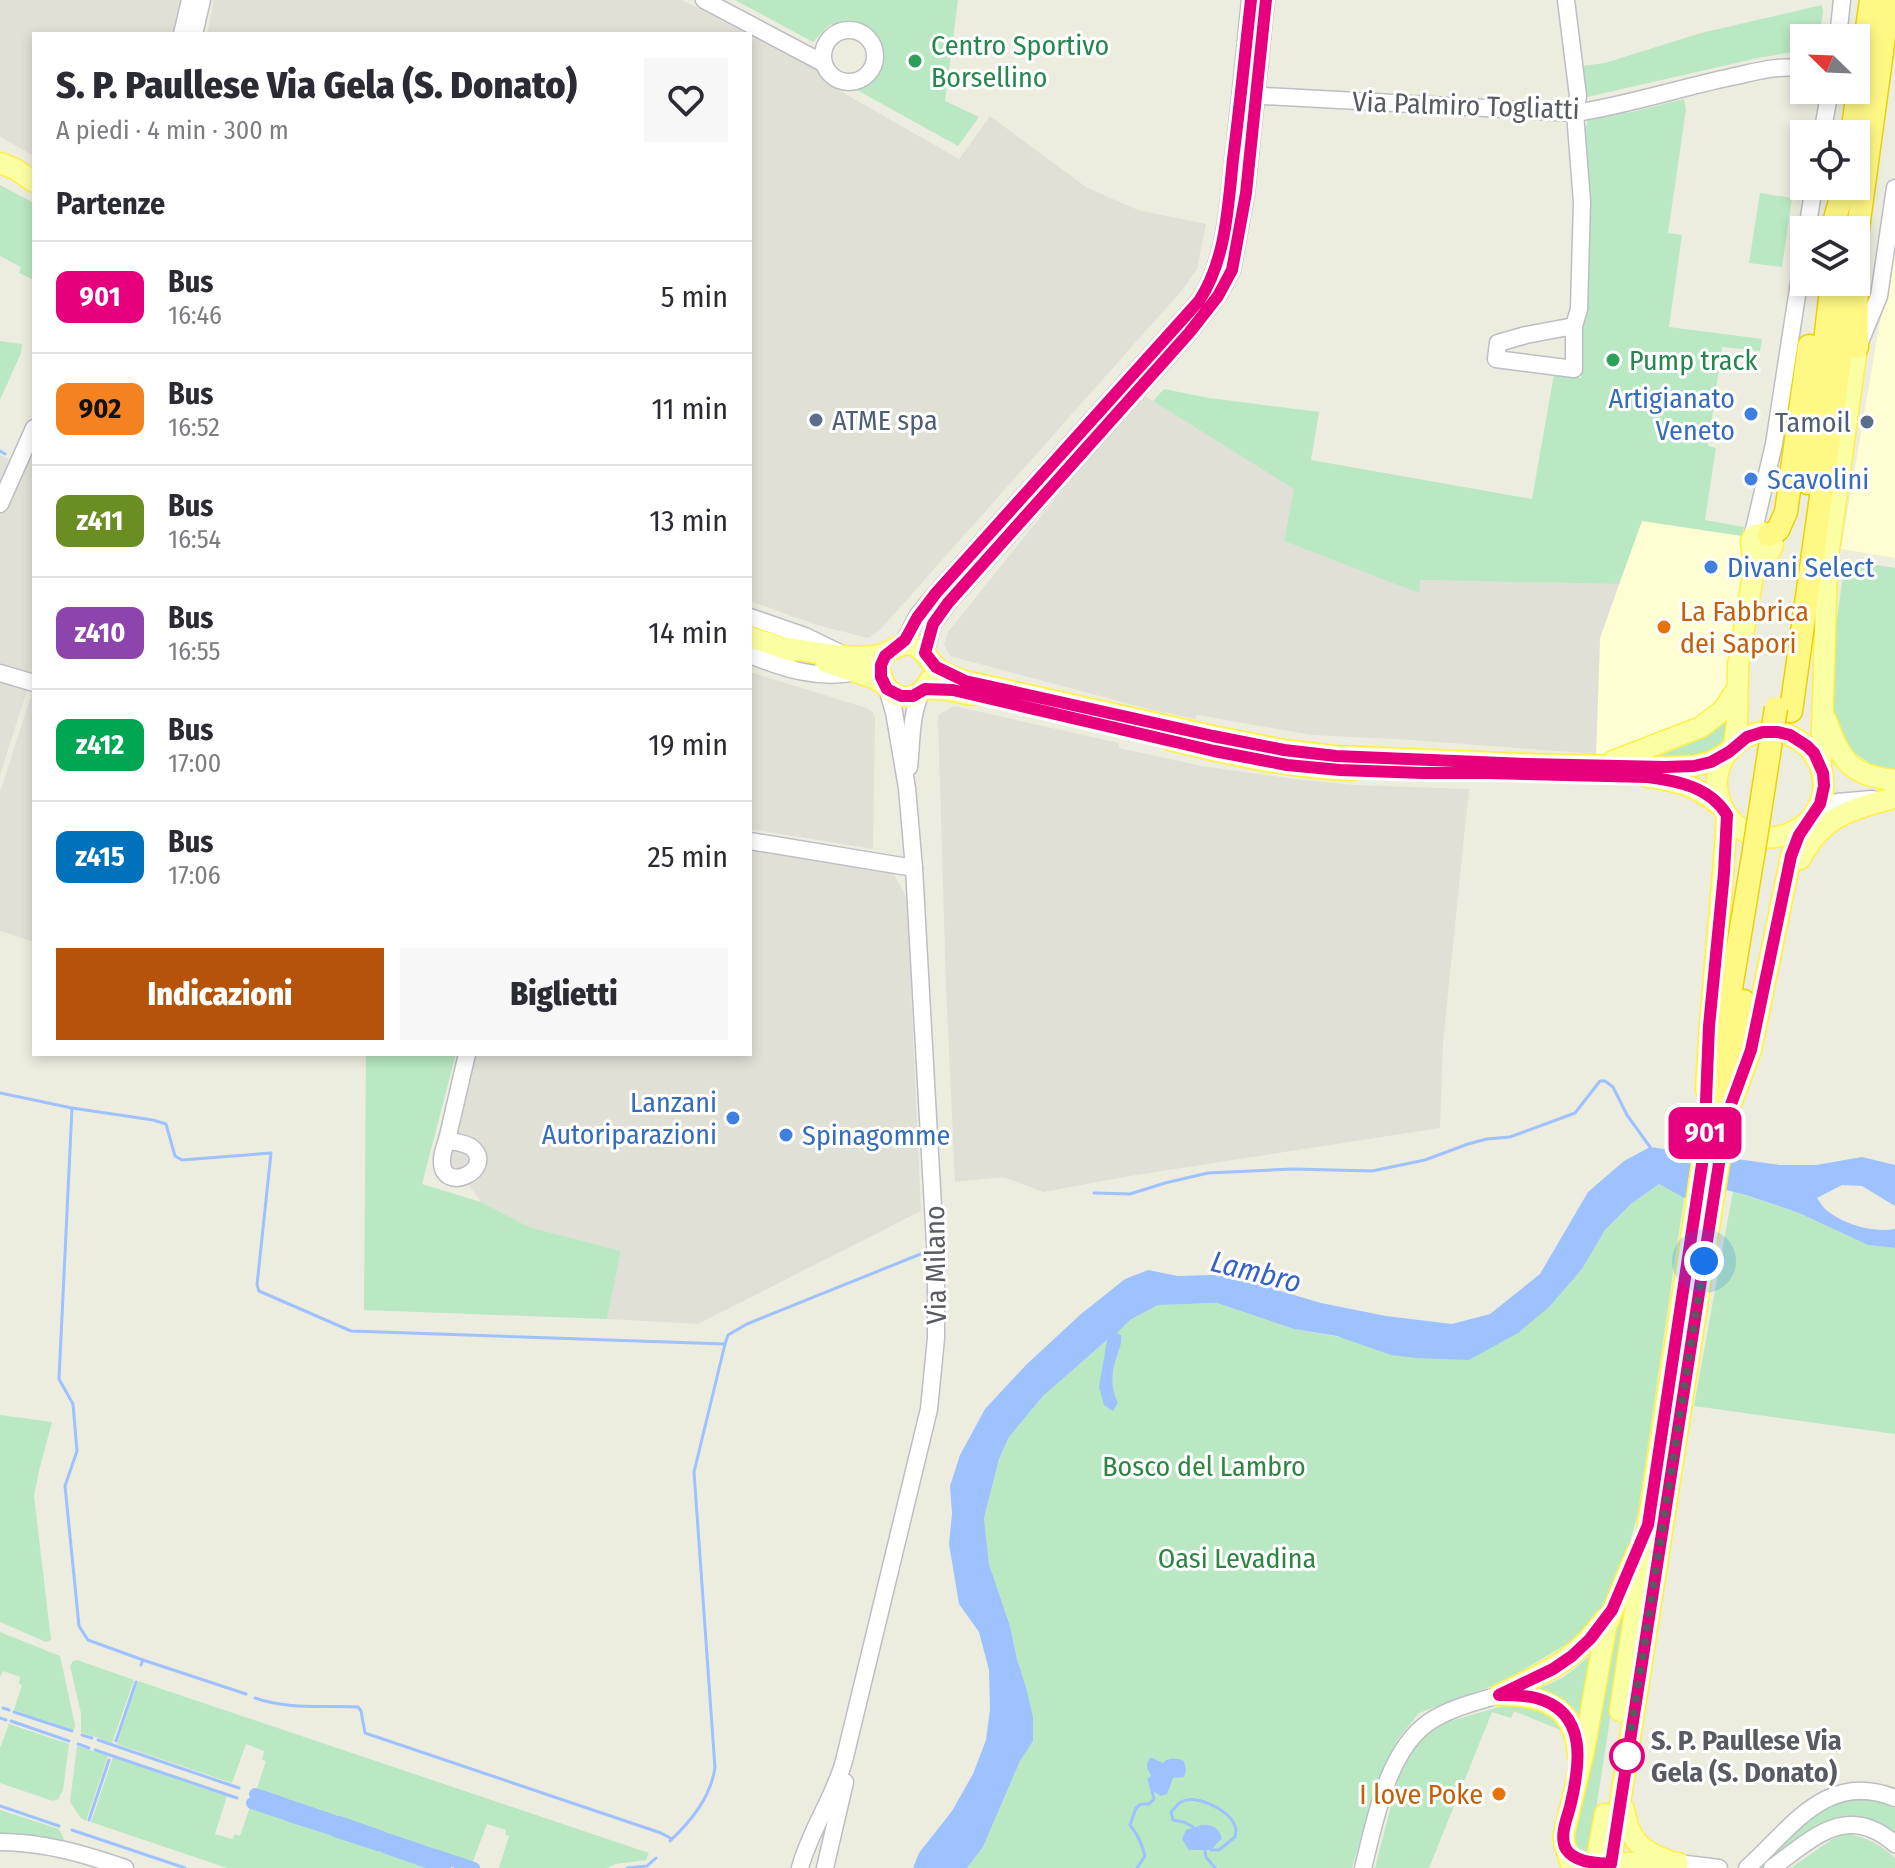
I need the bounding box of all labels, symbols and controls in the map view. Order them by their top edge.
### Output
north arrow [1790,24,1870,104]
map controls [1790,24,1870,296]
place label: Centro Sportivo Borsellino [931,29,1109,94]
marker: Centro Sportivo Borsellino [906,52,924,70]
button: heart [644,58,728,142]
text: S. P. Paullese Via Gela (S. Donato) [56,62,577,108]
street label: Via Palmiro Togliatti [1352,85,1580,126]
text: A piedi · 4 min · 300 m [56,115,289,146]
button: locate [1790,120,1870,200]
text: Partenze [56,186,165,222]
button: layers [1790,216,1870,296]
text: Bus [168,264,213,300]
text: 5 min [661,279,728,315]
text: 901 [80,280,121,313]
text: 16:46 [168,300,222,331]
place label: Pump track [1629,344,1758,377]
marker: Pump track [1604,351,1622,369]
text: Bus [168,376,213,412]
place label: Artigianato Veneto [1608,382,1735,447]
text: 11 min [652,391,728,427]
text: 902 [79,392,121,425]
place label: ATME spa [832,404,938,437]
marker: Artigianato Veneto [1742,405,1760,423]
place label: Tamoil [1775,406,1851,439]
marker: ATME spa [807,411,825,429]
text: 16:52 [168,412,220,443]
marker: Tamoil [1858,413,1876,431]
place label: Scavolini [1767,463,1869,496]
marker: Scavolini [1742,470,1760,488]
text: Bus [168,488,213,524]
text: 13 min [649,503,728,539]
text: z411 [77,504,123,537]
text: 16:54 [168,524,221,555]
place label: Divani Select [1727,551,1875,584]
marker: Divani Select [1702,558,1720,576]
place label: La Fabbrica dei Sapori [1680,595,1809,660]
text: Bus [168,600,213,636]
text: 14 min [648,615,728,651]
text: z410 [75,616,125,649]
marker: La Fabbrica dei Sapori [1655,618,1673,636]
text: 16:55 [168,636,220,667]
text: Bus [168,712,213,748]
text: 19 min [648,727,728,763]
text: z412 [76,728,124,761]
text: 17:00 [168,748,221,779]
text: Bus [168,824,213,860]
text: 25 min [648,839,728,875]
text: z415 [75,840,125,873]
text: 17:06 [168,860,221,891]
button: Indicazioni [56,948,384,1040]
button: Biglietti [400,948,728,1040]
place label: Lanzani Autoriparazioni [542,1086,717,1151]
line badge: 901 [1659,1107,1751,1159]
marker: Lanzani Autoriparazioni [724,1109,742,1127]
text: 901 [1685,1116,1726,1149]
place label: Spinagomme [802,1119,950,1152]
marker: Spinagomme [777,1126,795,1144]
street label: Via Milano [918,1205,953,1325]
your location [1684,1241,1724,1281]
water label: Lambro [1207,1243,1305,1301]
park label: Bosco del Lambro [1102,1450,1306,1483]
park label: Oasi Levadina [1158,1542,1316,1575]
place label: S. P. Paullese Via Gela (S. Donato) [1651,1724,1842,1789]
marker: S. P. Paullese Via Gela (S. Donato) [1610,1739,1644,1773]
place label: I love Poke [1359,1778,1483,1811]
marker: I love Poke [1490,1785,1508,1803]

